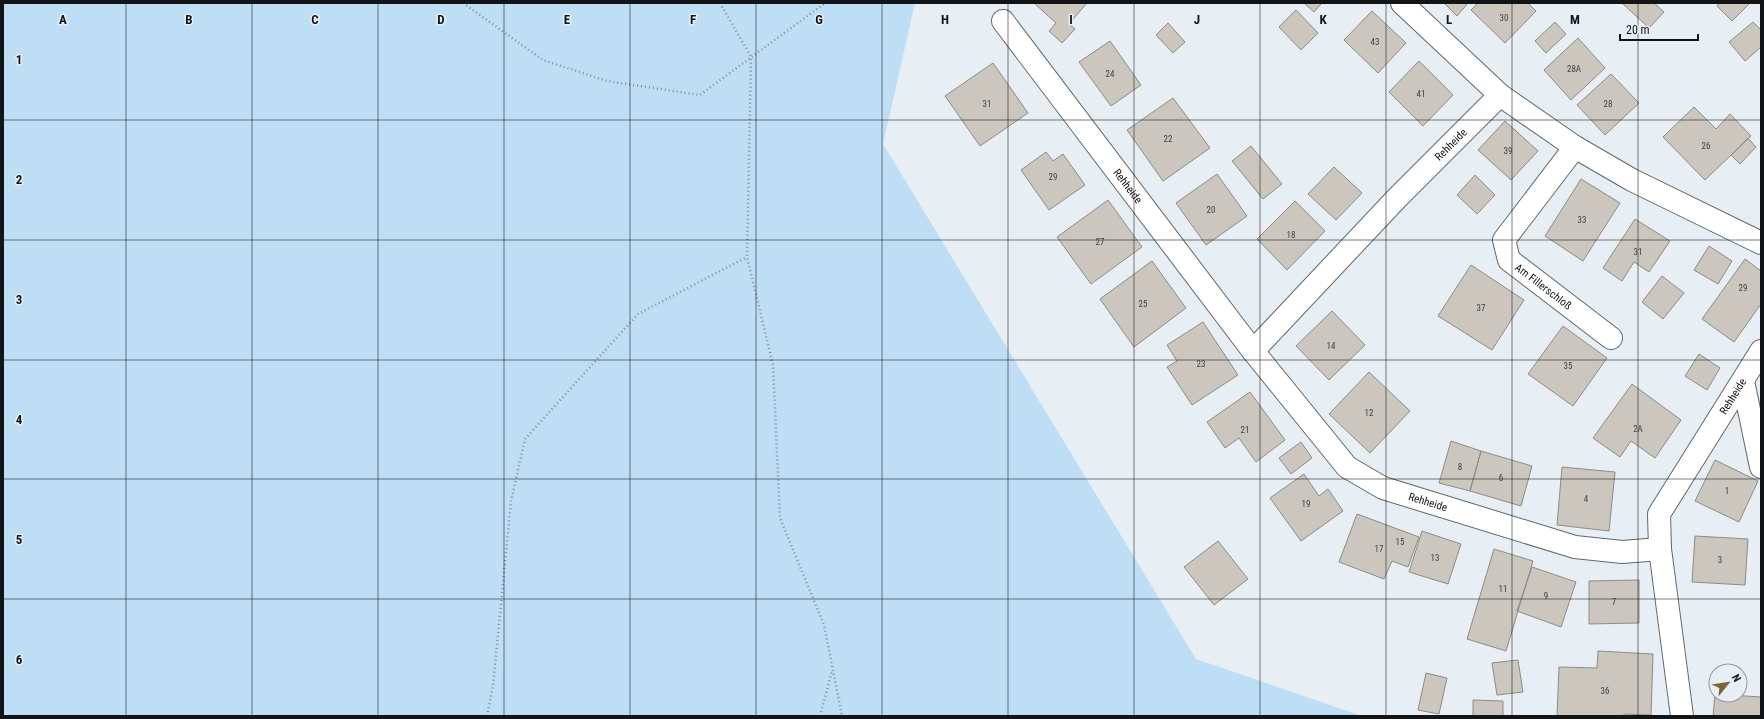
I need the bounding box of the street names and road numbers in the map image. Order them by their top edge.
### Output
street label: Rehheide [1432,126,1469,163]
street label: Rehheide [1111,166,1145,206]
street label: Am Fillerschloß [1513,261,1575,312]
street label: Rehheide [1717,376,1749,417]
street label: Rehheide [1407,490,1449,514]

